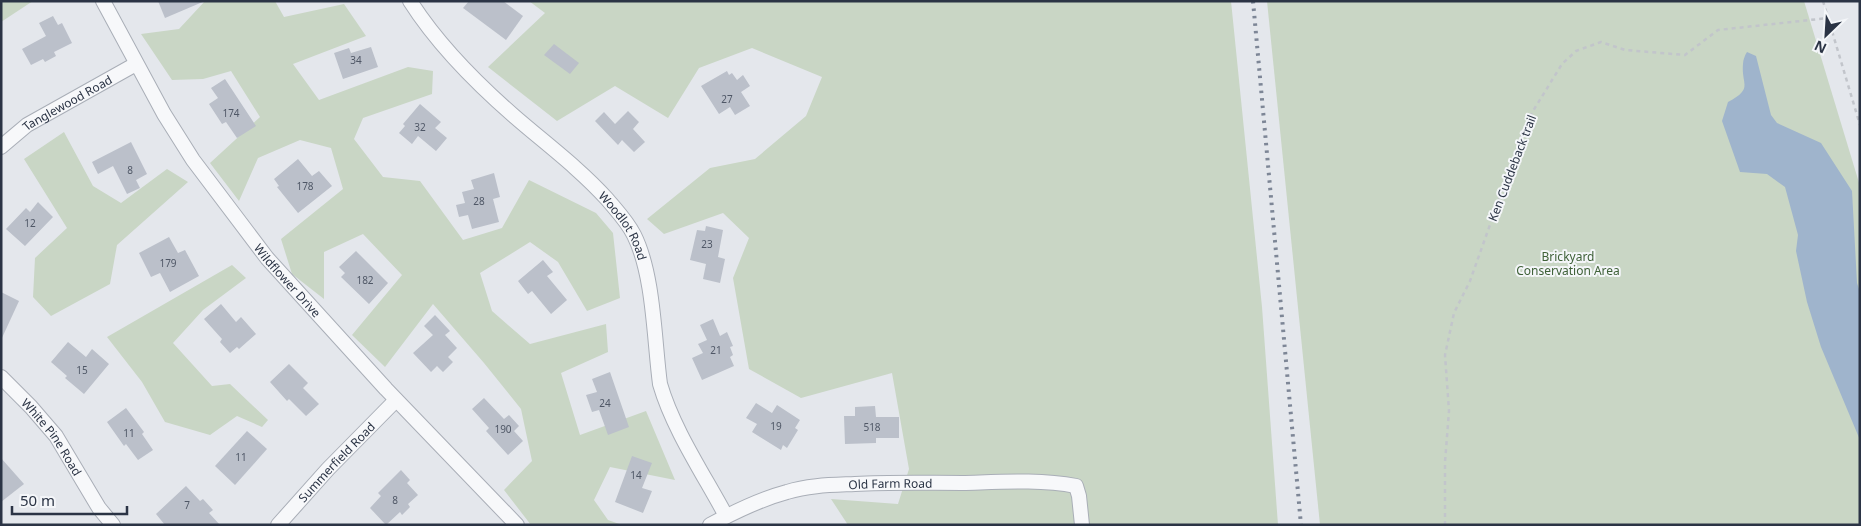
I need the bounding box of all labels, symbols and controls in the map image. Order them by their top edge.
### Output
north arrow [1801,10,1851,60]
text: N [1811,36,1829,58]
house number: 34 [350,53,362,67]
street label: Tanglewood Road [18,71,115,134]
house number: 27 [721,92,733,106]
house number: 174 [222,106,240,120]
street label: Ken Cuddeback trail [1484,112,1540,224]
house number: 32 [414,120,426,134]
house number: 8 [127,163,133,177]
house number: 178 [296,179,314,193]
street label: Woodlot Road [595,187,651,262]
house number: 28 [473,194,485,208]
house number: 12 [24,216,36,230]
house number: 23 [701,237,713,251]
street label: Wildflower Drive [250,240,325,321]
park label: Brickyard Conservation Area [1516,248,1620,279]
house number: 179 [159,256,177,270]
house number: 182 [356,273,374,287]
house number: 21 [710,343,722,357]
house number: 15 [76,363,88,377]
street label: White Pine Road [18,394,86,479]
house number: 24 [599,396,611,410]
street label: Summerfield Road [294,418,378,506]
house number: 19 [770,419,782,433]
house number: 518 [863,420,881,434]
house number: 190 [494,422,512,436]
house number: 11 [123,426,135,440]
house number: 11 [235,450,247,464]
house number: 14 [630,468,642,482]
street label: Old Farm Road [848,474,932,493]
scale bar [12,484,128,516]
text: 50 m [20,490,55,510]
house number: 8 [392,493,398,507]
house number: 7 [184,498,190,512]

